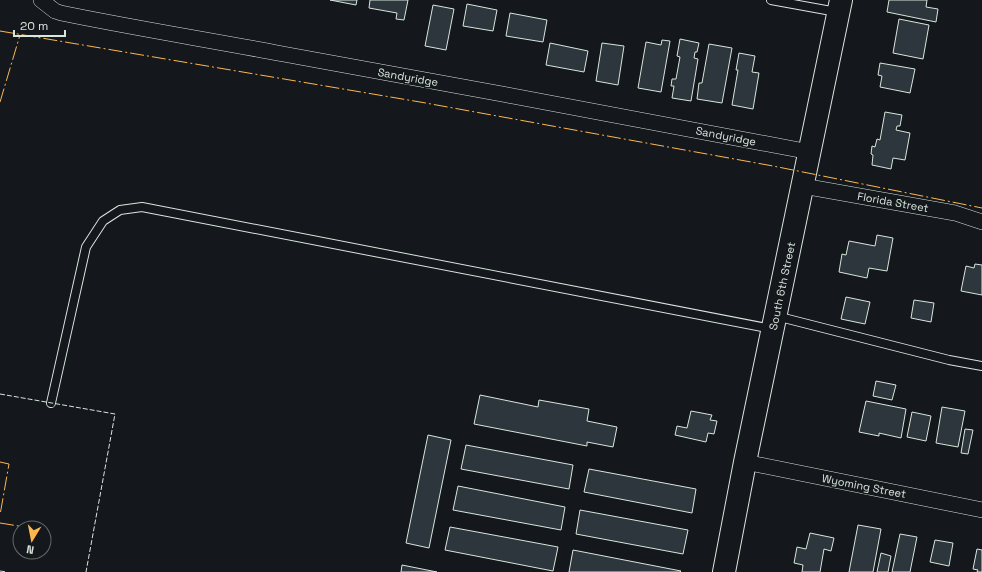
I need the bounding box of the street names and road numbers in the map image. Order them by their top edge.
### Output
street label: Sandyridge [377,65,439,89]
street label: Sandyridge [695,123,757,149]
street label: Florida Street [856,189,930,215]
street label: South 6th Street [766,241,798,331]
street label: Wyoming Street [821,471,907,501]

